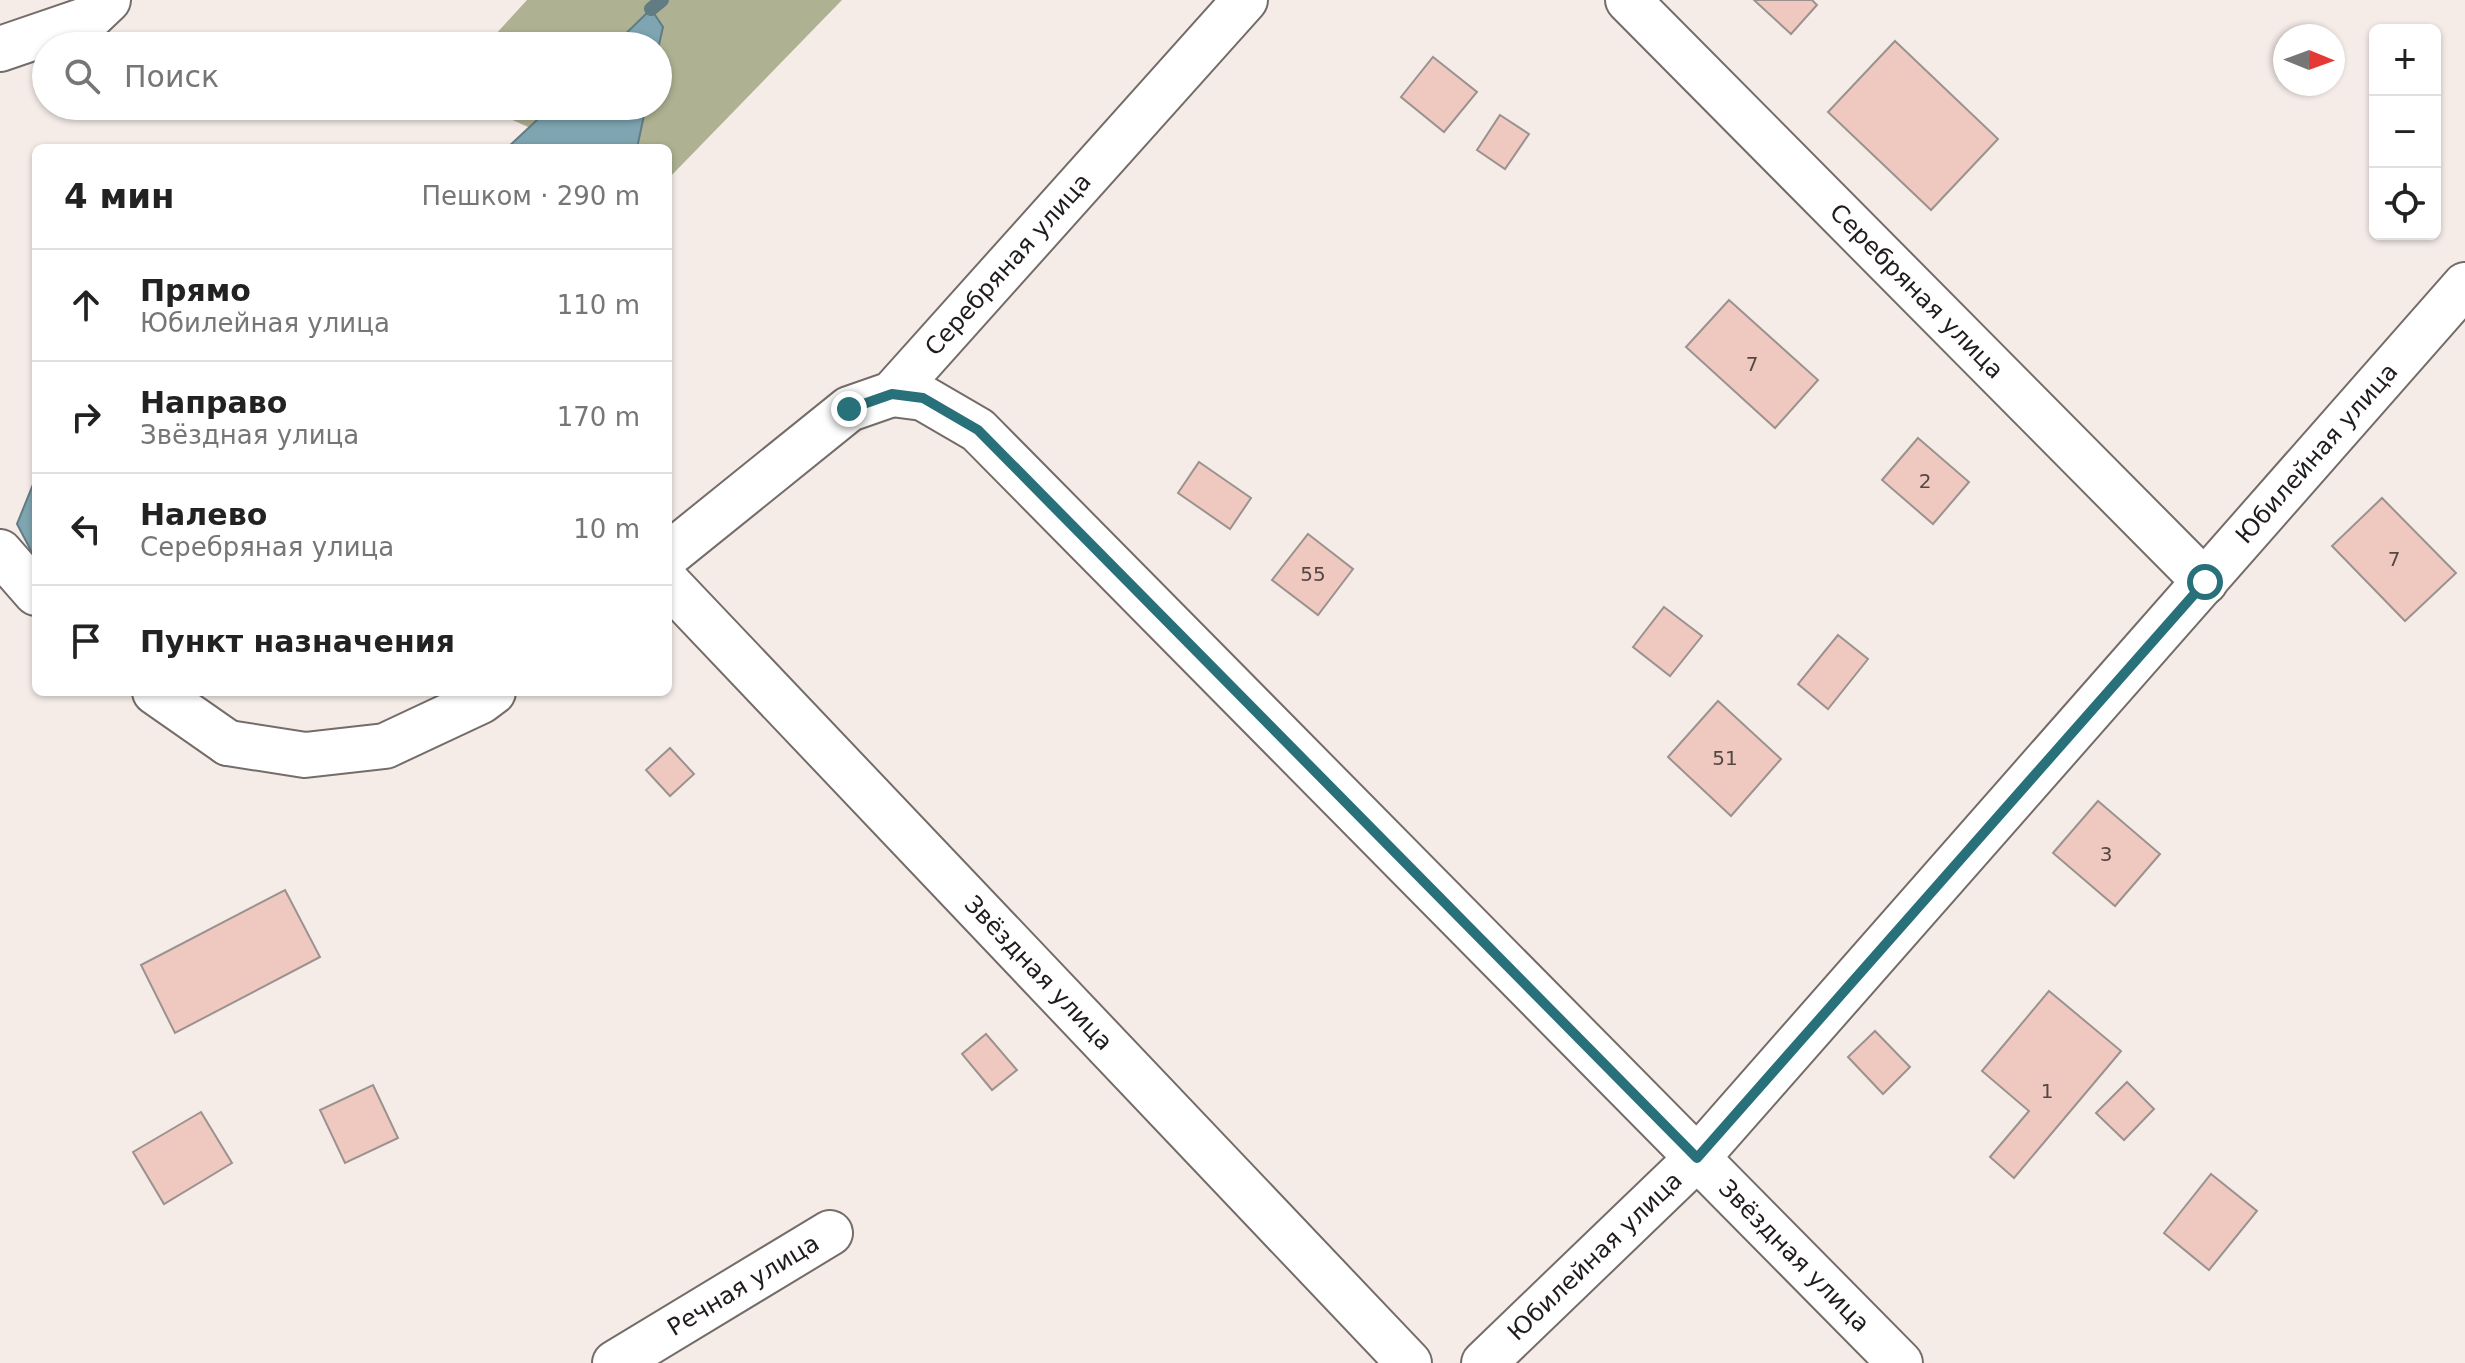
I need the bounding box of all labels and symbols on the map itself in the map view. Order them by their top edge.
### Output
north arrow [2273,24,2345,96]
street label: Серебряная улица [919,168,1097,361]
street label: Серебряная улица [1824,198,2009,384]
house number: 7 [1746,352,1758,376]
street label: Юбилейная улица [2230,358,2404,549]
route end [831,391,867,427]
house number: 2 [1919,469,1931,493]
house number: 7 [2388,547,2400,571]
house number: 55 [1300,562,1326,586]
route start [2187,564,2223,600]
house number: 51 [1712,746,1738,770]
house number: 3 [2100,842,2112,866]
street label: Звёздная улица [959,890,1118,1056]
house number: 1 [2041,1079,2053,1103]
street label: Юбилейная улица [1502,1166,1688,1346]
street label: Звёздная улица [1713,1174,1875,1338]
street label: Речная улица [662,1229,824,1342]

